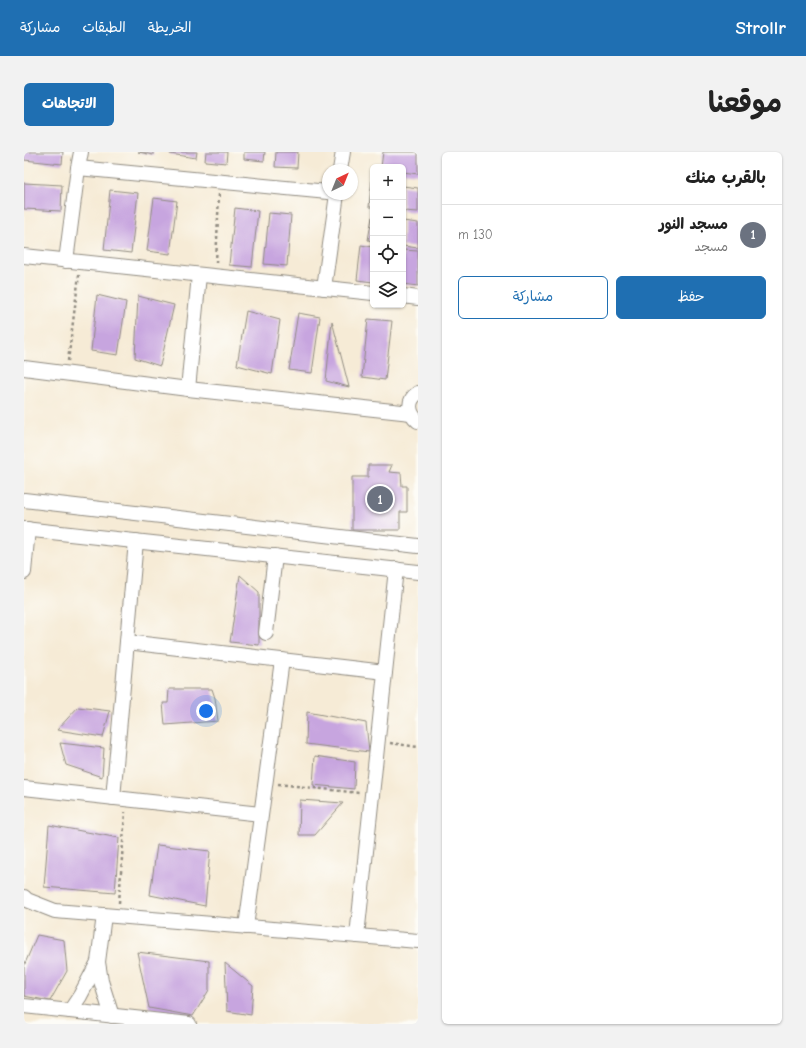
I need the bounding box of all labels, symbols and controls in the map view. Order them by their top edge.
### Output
text: Strollr [736,17,786,39]
text: مشاركة [20,19,60,36]
text: الطبقات [82,19,126,36]
text: الخريطة [148,19,191,36]
button: الاتجاهات [24,83,114,126]
text: موقعنا [708,87,782,119]
north arrow [322,164,358,200]
map controls [370,164,406,308]
button: + [370,164,406,200]
text: بالقرب منك [685,168,766,187]
button: − [370,200,406,236]
text: مسجد النور [659,215,728,233]
text: 130 m [458,227,493,242]
text: 1 [750,227,756,242]
button: locate [370,236,406,272]
text: مسجد [695,239,728,254]
button: layers [370,272,406,308]
button: مشاركة [458,276,608,319]
button: حفظ [616,276,766,319]
pin: 1 [367,484,393,514]
your location [196,701,216,721]

